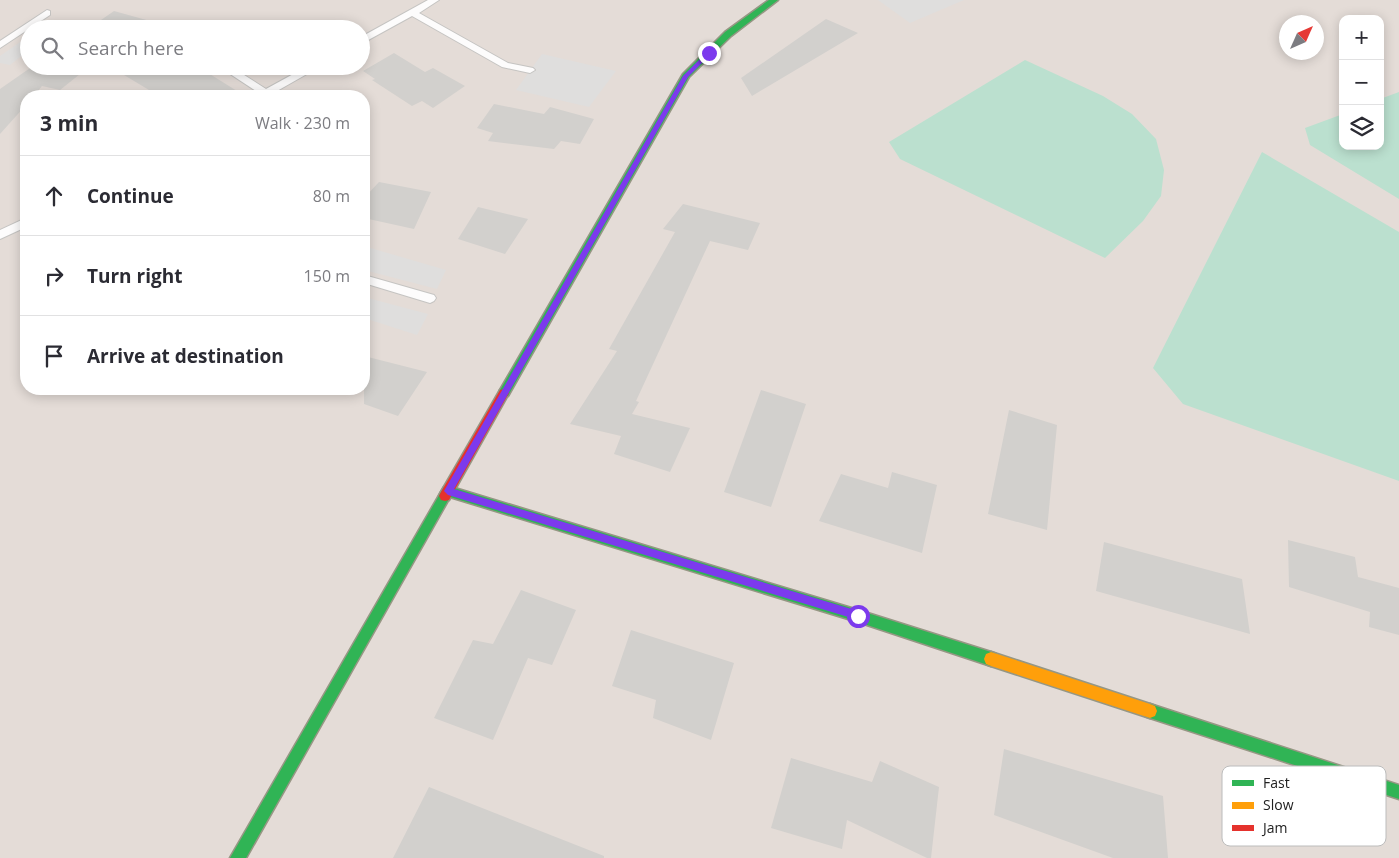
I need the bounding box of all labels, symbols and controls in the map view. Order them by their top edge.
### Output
north arrow [1279,15,1324,60]
map controls [1339,15,1384,150]
button: + [1339,15,1384,60]
search box [20,20,370,75]
icon: search [38,34,66,62]
text: Search here [78,35,184,61]
route end [698,42,721,65]
button: − [1339,60,1384,105]
button: layers [1339,105,1384,150]
text: 3 min [40,109,98,137]
text: Walk · 230 m [255,112,350,134]
icon: ahead [40,182,68,210]
text: Continue [87,183,174,209]
text: 80 m [313,185,350,207]
icon: right [40,262,68,290]
text: Turn right [87,263,182,289]
text: 150 m [304,265,350,287]
icon: arrive [40,342,68,370]
text: Arrive at destination [87,343,284,369]
route start [847,605,870,628]
legend [1222,766,1386,846]
text: Fast [1263,773,1290,792]
text: Slow [1263,795,1294,814]
text: Jam [1261,818,1288,837]

